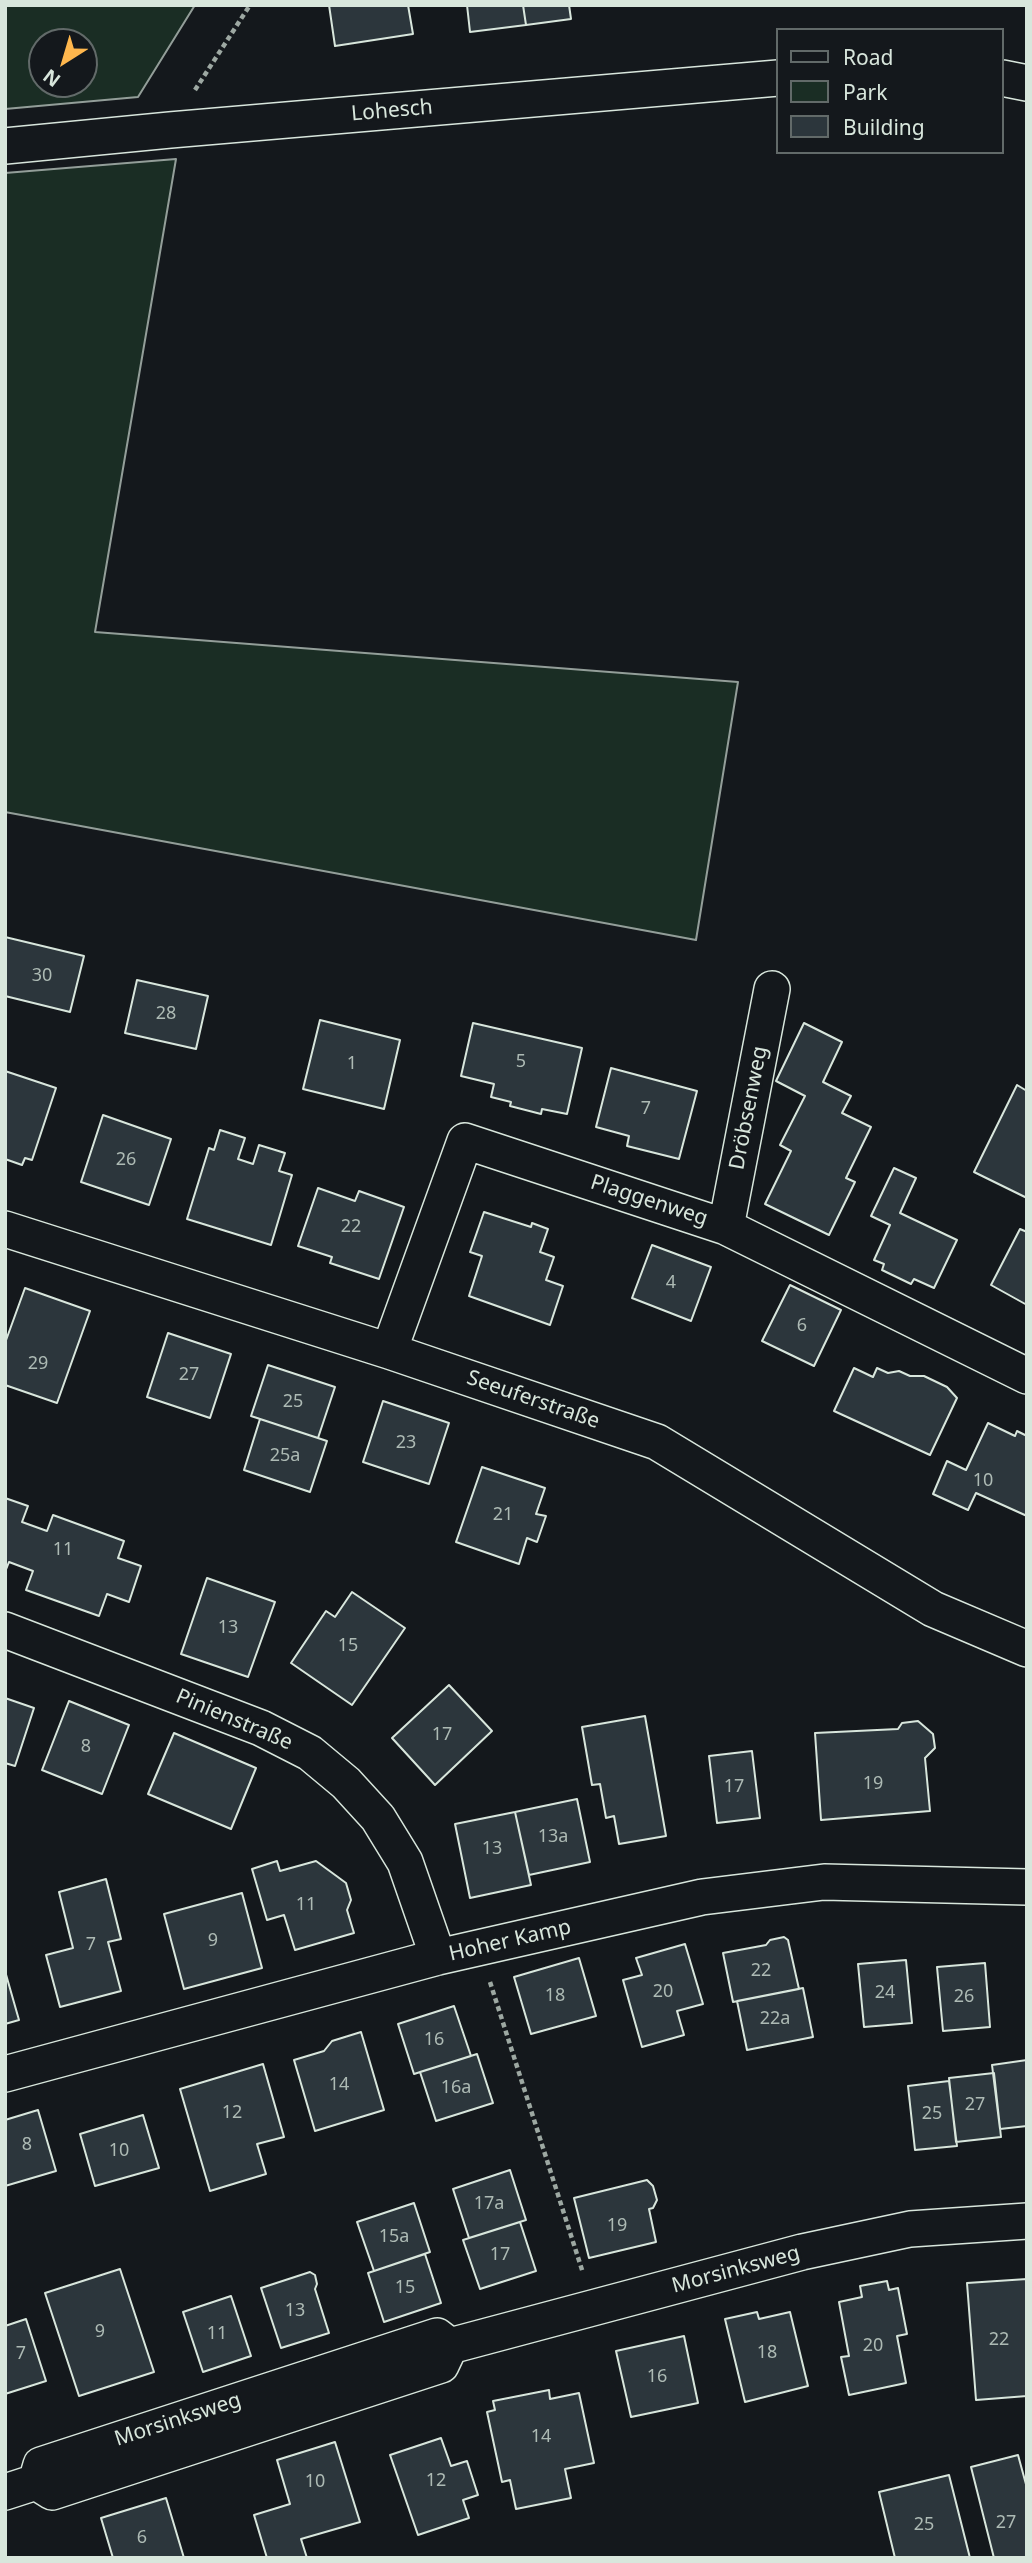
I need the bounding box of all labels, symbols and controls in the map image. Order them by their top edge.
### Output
north arrow [28,28,98,98]
legend [776,28,1004,154]
text: Road [843,43,893,71]
text: N [38,63,66,93]
text: Park [843,78,887,106]
street label: Lohesch [350,95,434,127]
text: Building [843,113,925,141]
house number: 30 [32,965,52,987]
house number: 28 [156,1003,176,1025]
street label: Dröbsenweg [725,1044,773,1172]
house number: 5 [516,1051,526,1073]
house number: 1 [347,1053,357,1075]
house number: 7 [641,1098,651,1120]
house number: 26 [116,1149,136,1171]
street label: Plaggenweg [587,1170,711,1232]
house number: 22 [341,1216,361,1238]
house number: 4 [666,1272,676,1294]
house number: 6 [797,1315,807,1337]
house number: 29 [28,1353,48,1375]
house number: 27 [179,1364,199,1386]
street label: Seeuferstraße [463,1366,603,1434]
house number: 25 [283,1391,303,1413]
house number: 23 [396,1432,416,1454]
house number: 25a [270,1445,300,1467]
house number: 10 [973,1470,993,1492]
house number: 21 [493,1504,513,1526]
house number: 11 [53,1539,73,1561]
house number: 13 [218,1617,238,1639]
house number: 15 [338,1635,358,1657]
street label: Pinienstraße [172,1684,296,1756]
house number: 17 [432,1724,452,1746]
house number: 8 [81,1736,91,1758]
house number: 19 [863,1773,883,1795]
house number: 17 [724,1776,744,1798]
house number: 13a [538,1826,568,1848]
house number: 13 [482,1838,502,1860]
house number: 11 [296,1894,316,1916]
street label: Hoher Kamp [446,1915,574,1967]
house number: 9 [208,1930,218,1952]
house number: 7 [86,1934,96,1956]
house number: 22 [751,1960,771,1982]
house number: 20 [653,1981,673,2003]
house number: 24 [875,1982,895,2004]
house number: 18 [545,1985,565,2007]
house number: 26 [954,1986,974,2008]
house number: 22a [760,2008,790,2030]
house number: 16 [424,2029,444,2051]
house number: 14 [329,2074,349,2096]
house number: 16a [441,2077,471,2099]
house number: 27 [965,2094,985,2116]
house number: 12 [222,2102,242,2124]
house number: 25 [922,2103,942,2125]
house number: 8 [22,2134,32,2156]
house number: 10 [109,2140,129,2162]
house number: 17a [474,2193,504,2215]
house number: 19 [607,2215,627,2237]
house number: 15a [379,2226,409,2248]
street label: Morsinksweg [669,2241,803,2299]
house number: 17 [490,2244,510,2266]
house number: 15 [395,2277,415,2299]
house number: 13 [285,2300,305,2322]
house number: 9 [95,2321,105,2343]
house number: 11 [207,2323,227,2345]
house number: 22 [989,2329,1009,2351]
house number: 20 [863,2335,883,2357]
house number: 18 [757,2342,777,2364]
house number: 7 [16,2343,26,2365]
house number: 16 [647,2366,667,2388]
street label: Morsinksweg [112,2388,244,2452]
house number: 14 [531,2426,551,2448]
house number: 12 [426,2470,446,2492]
house number: 10 [305,2471,325,2493]
house number: 27 [996,2512,1016,2534]
house number: 25 [914,2514,934,2536]
house number: 6 [137,2527,147,2549]

